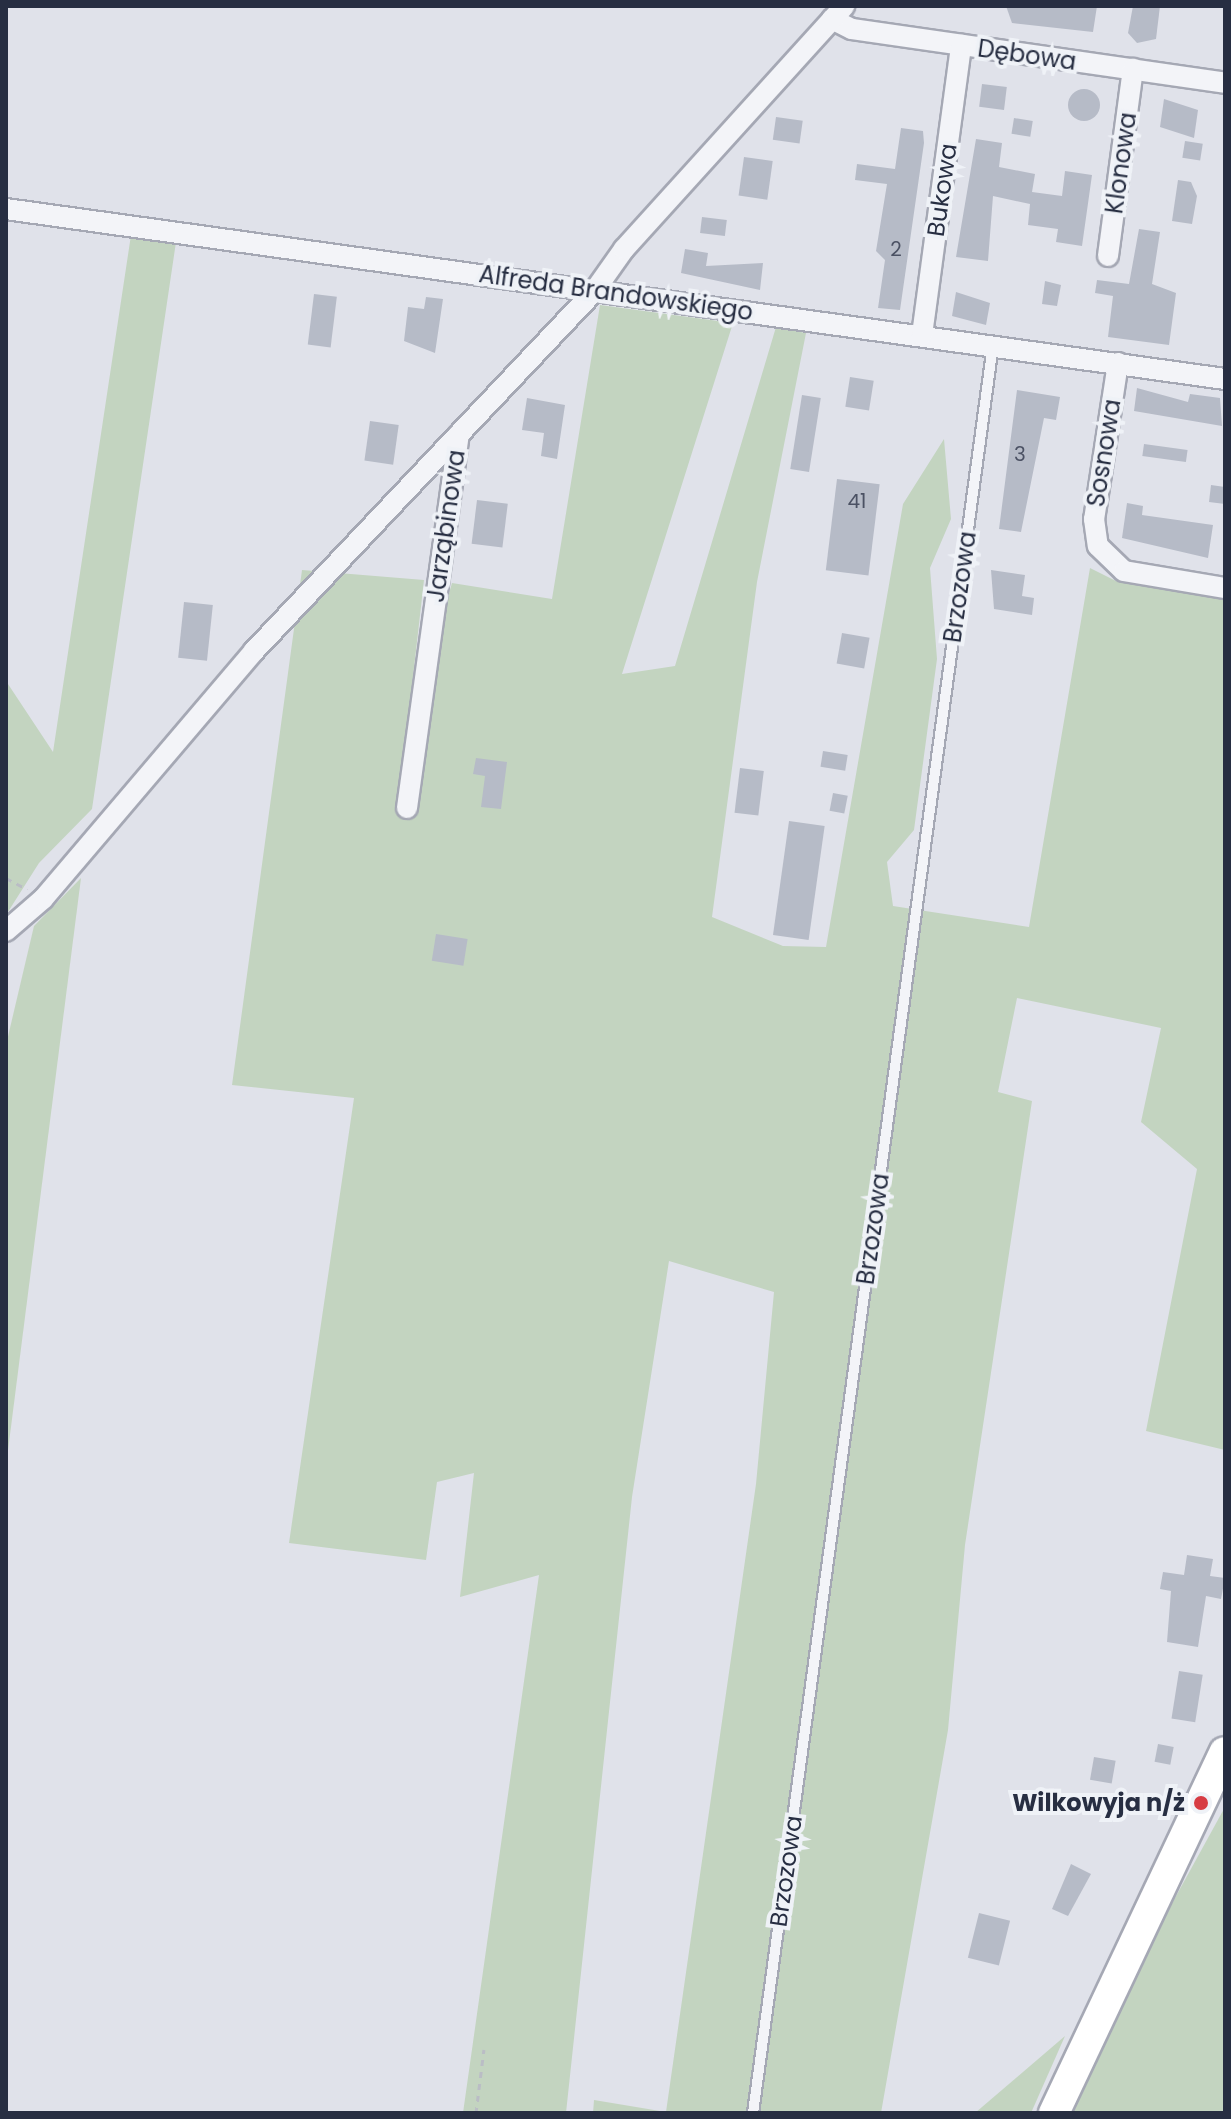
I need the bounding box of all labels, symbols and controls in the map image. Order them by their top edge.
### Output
street label: Dębowa [976,34,1078,76]
street label: Klonowa [1100,110,1142,216]
street label: Bukowa [921,142,963,238]
house number: 2 [890,237,902,261]
street label: Alfreda Brandowskiego [477,260,755,326]
street label: Sosnowa [1081,397,1127,509]
house number: 3 [1014,442,1026,466]
street label: Jarząbinowa [421,448,471,604]
house number: 41 [848,489,866,513]
street label: Brzozowa [938,529,982,645]
street label: Brzozowa [851,1171,895,1287]
place label: Wilkowyja n/ż [1012,1789,1185,1817]
marker: Wilkowyja n/ż [1192,1794,1210,1812]
street label: Brzozowa [764,1813,808,1929]

